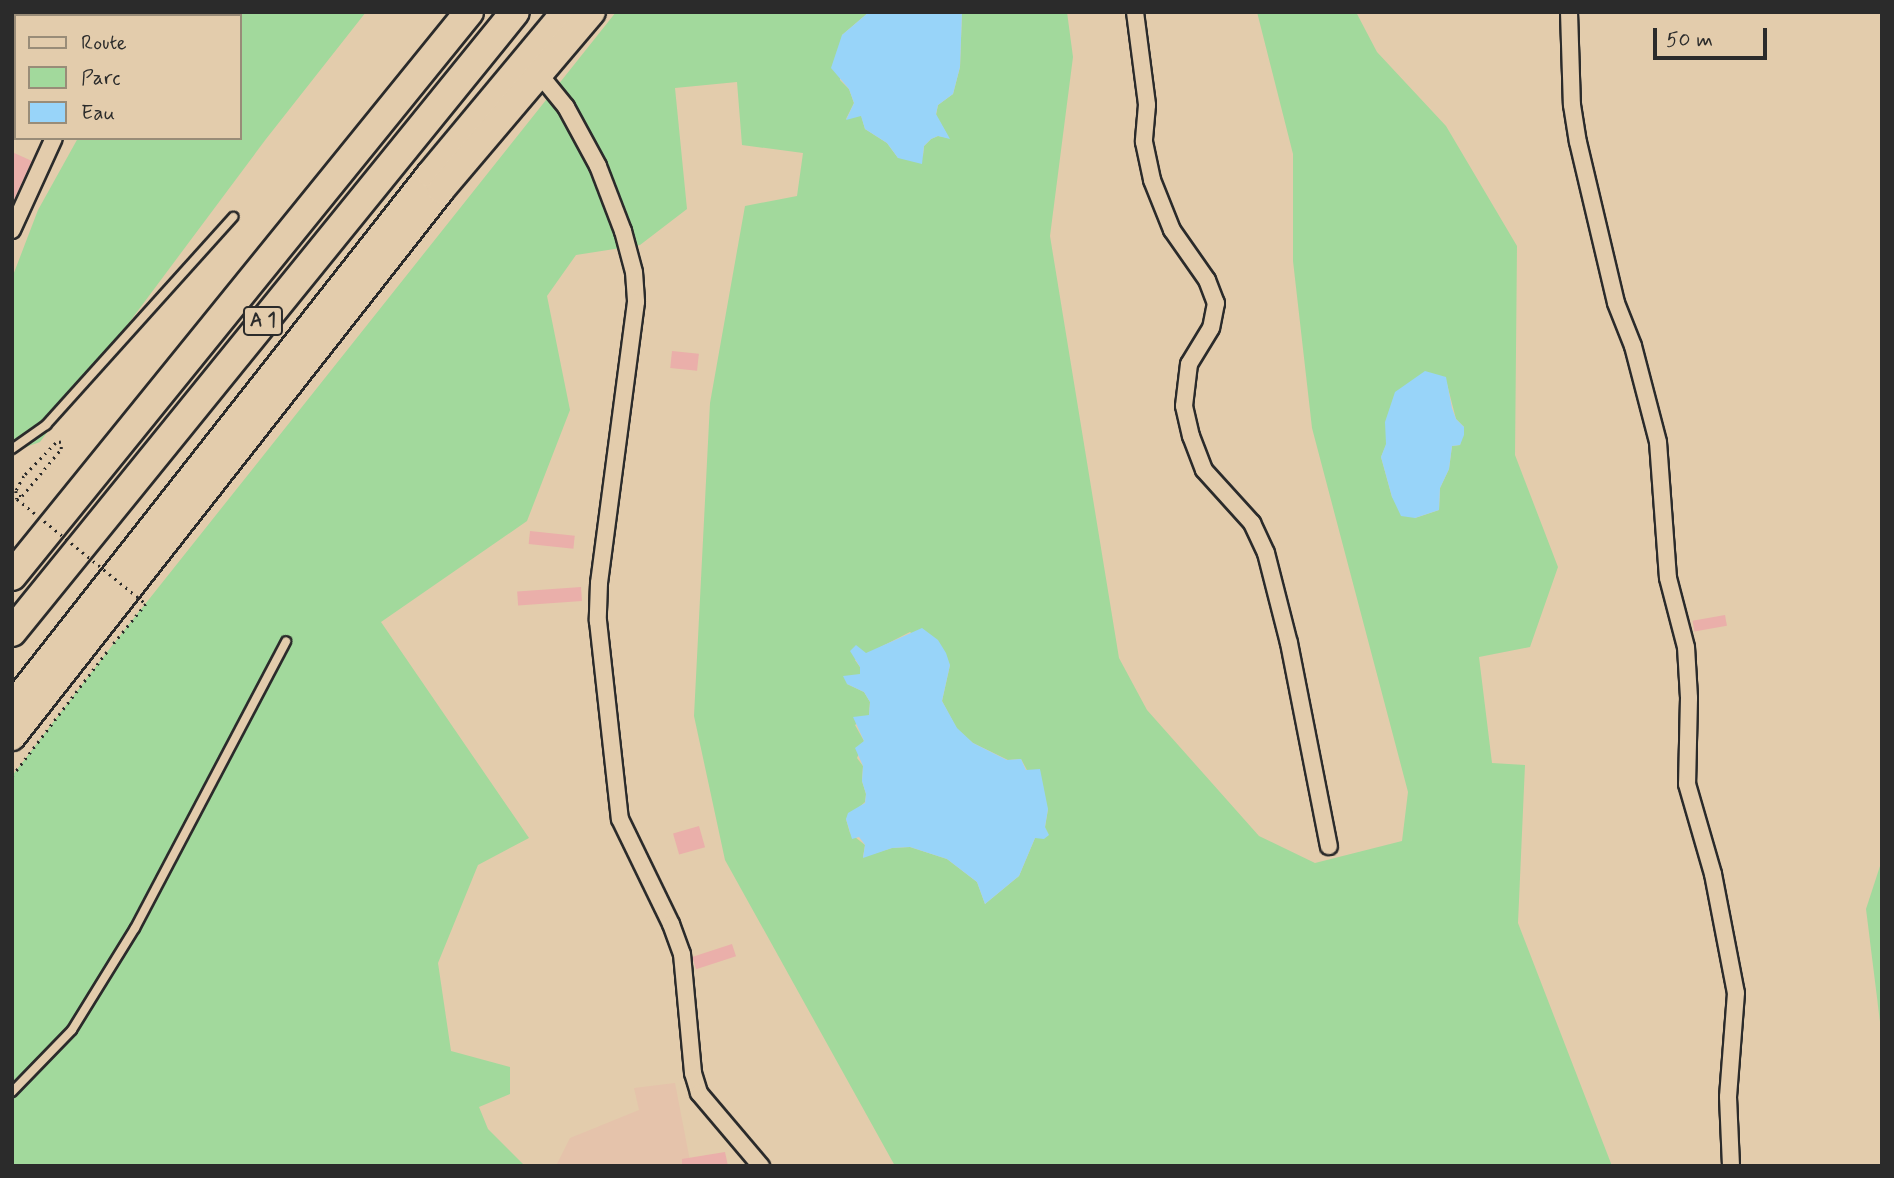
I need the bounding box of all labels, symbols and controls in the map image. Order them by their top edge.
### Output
legend [14,14,242,140]
scale bar [1656,14,1770,58]
text: 50 m [1666,26,1713,54]
text: Route [81,29,127,57]
text: Parc [81,64,121,92]
text: Eau [81,99,115,127]
road number: A 1 [242,306,284,336]

